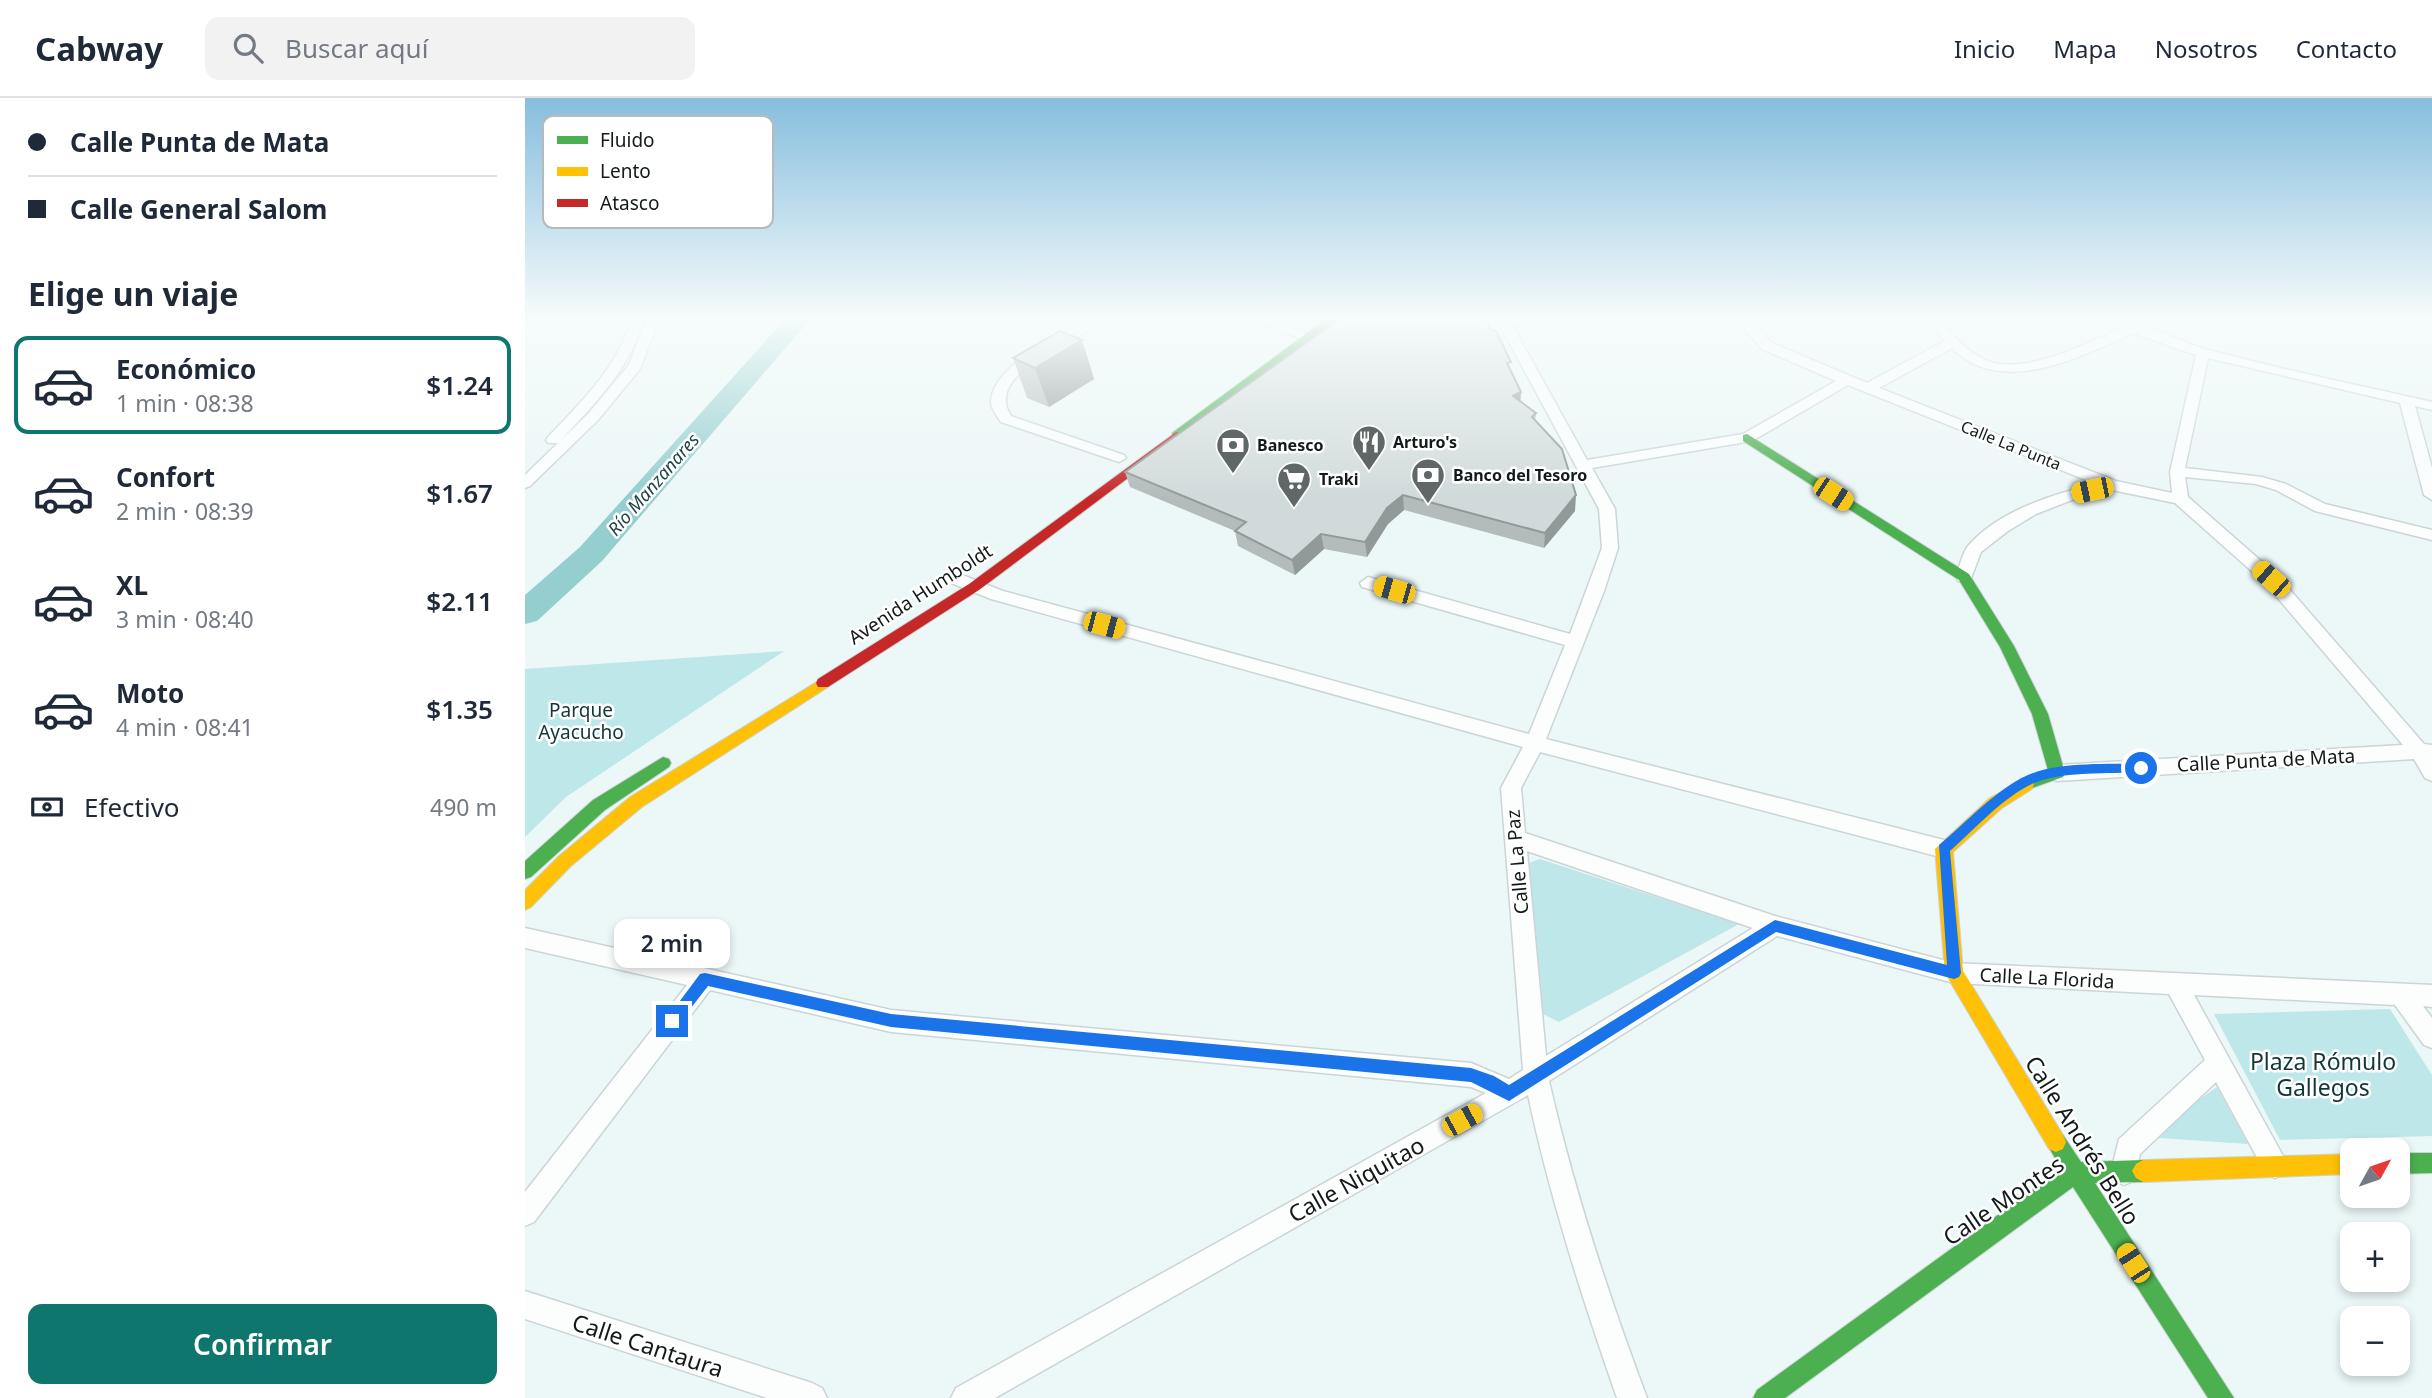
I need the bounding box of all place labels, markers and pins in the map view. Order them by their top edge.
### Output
restaurant icon: Arturo's [1350,423,1388,472]
bank icon: Banesco [1214,426,1252,475]
place label: Arturo's [1393,431,1457,453]
place label: Banesco [1257,434,1323,456]
bank icon: Banco del Tesoro [1409,456,1447,505]
supermarket icon: Traki [1275,460,1313,509]
place label: Banco del Tesoro [1453,464,1587,486]
place label: Traki [1319,468,1359,490]

